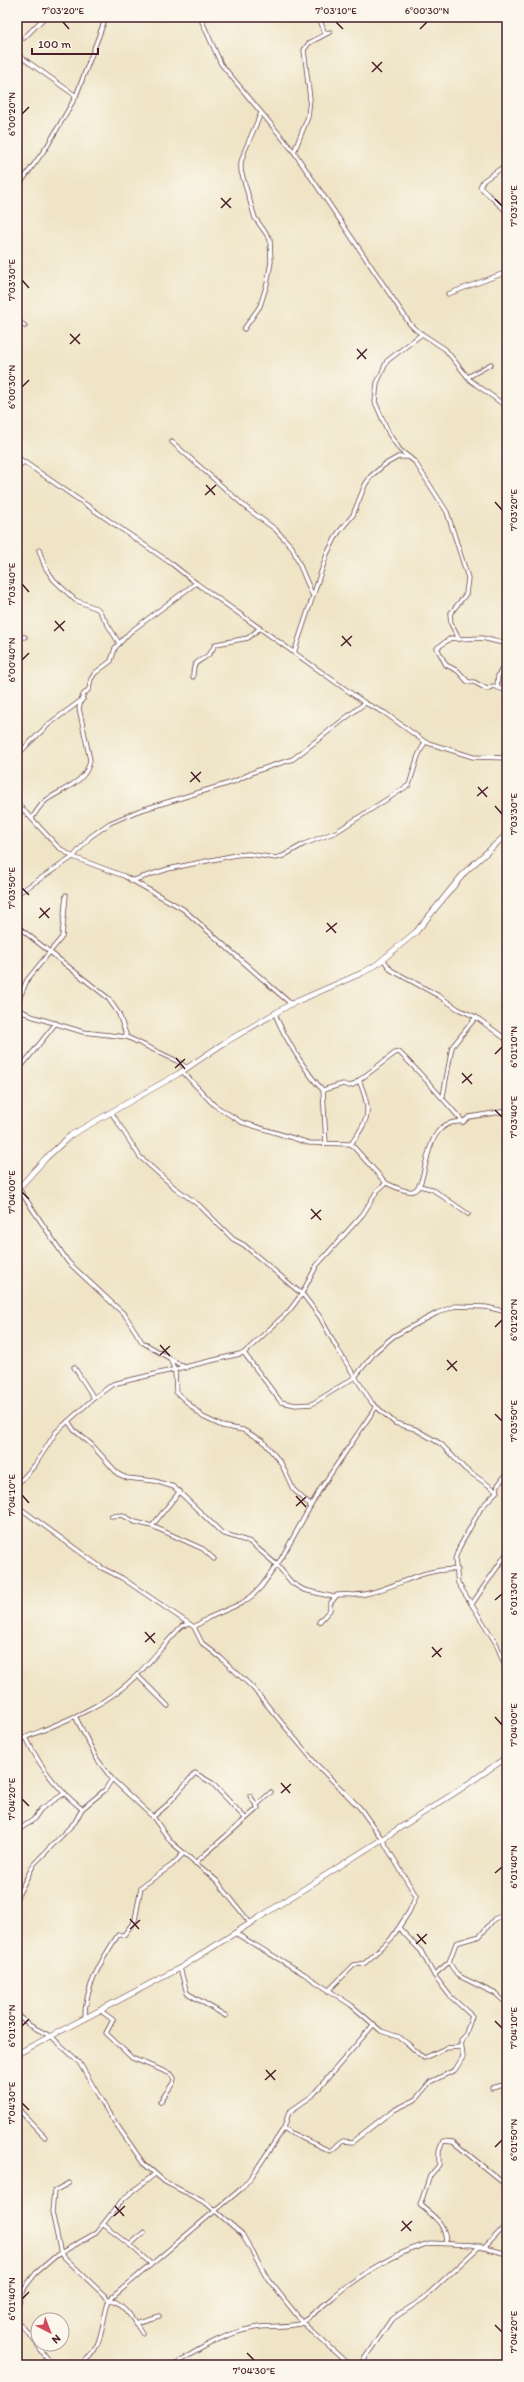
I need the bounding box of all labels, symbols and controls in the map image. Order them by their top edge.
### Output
text: 7°03'20"E [42,4,84,17]
text: 7°03'10"E [315,4,357,17]
text: 6°00'30"N [405,4,449,17]
scale bar [32,30,98,56]
text: 100 m [38,37,71,51]
text: 6°00'20"N [5,92,18,136]
text: 7°03'10"E [507,185,520,227]
text: 7°03'30"E [5,258,18,301]
text: 6°00'30"N [5,365,18,409]
text: 7°03'20"E [507,489,520,531]
text: 7°03'40"E [5,562,18,605]
text: 6°00'40"N [5,637,18,683]
text: 7°03'30"E [507,792,520,835]
text: 7°03'50"E [5,867,18,909]
text: 6°01'10"N [507,1026,520,1068]
text: 7°03'40"E [507,1095,520,1138]
text: 7°04'00"E [5,1170,18,1214]
text: 6°01'20"N [507,1298,520,1341]
text: 7°03'50"E [507,1400,520,1442]
text: 7°04'10"E [5,1474,18,1516]
text: 6°01'30"N [507,1572,520,1615]
text: 7°04'00"E [507,1703,520,1747]
text: 7°04'20"E [5,1777,18,1820]
text: 6°01'40"N [507,1845,520,1889]
text: 6°01'30"N [5,2004,18,2047]
text: 7°04'10"E [507,2007,520,2049]
text: 7°04'30"E [5,2081,18,2124]
text: 6°01'50"N [507,2118,520,2161]
text: 6°01'40"N [5,2277,18,2321]
text: 7°04'20"E [507,2310,520,2353]
north arrow [30,2312,70,2352]
text: N [49,2332,63,2346]
text: 7°04'30"E [233,2364,276,2377]

